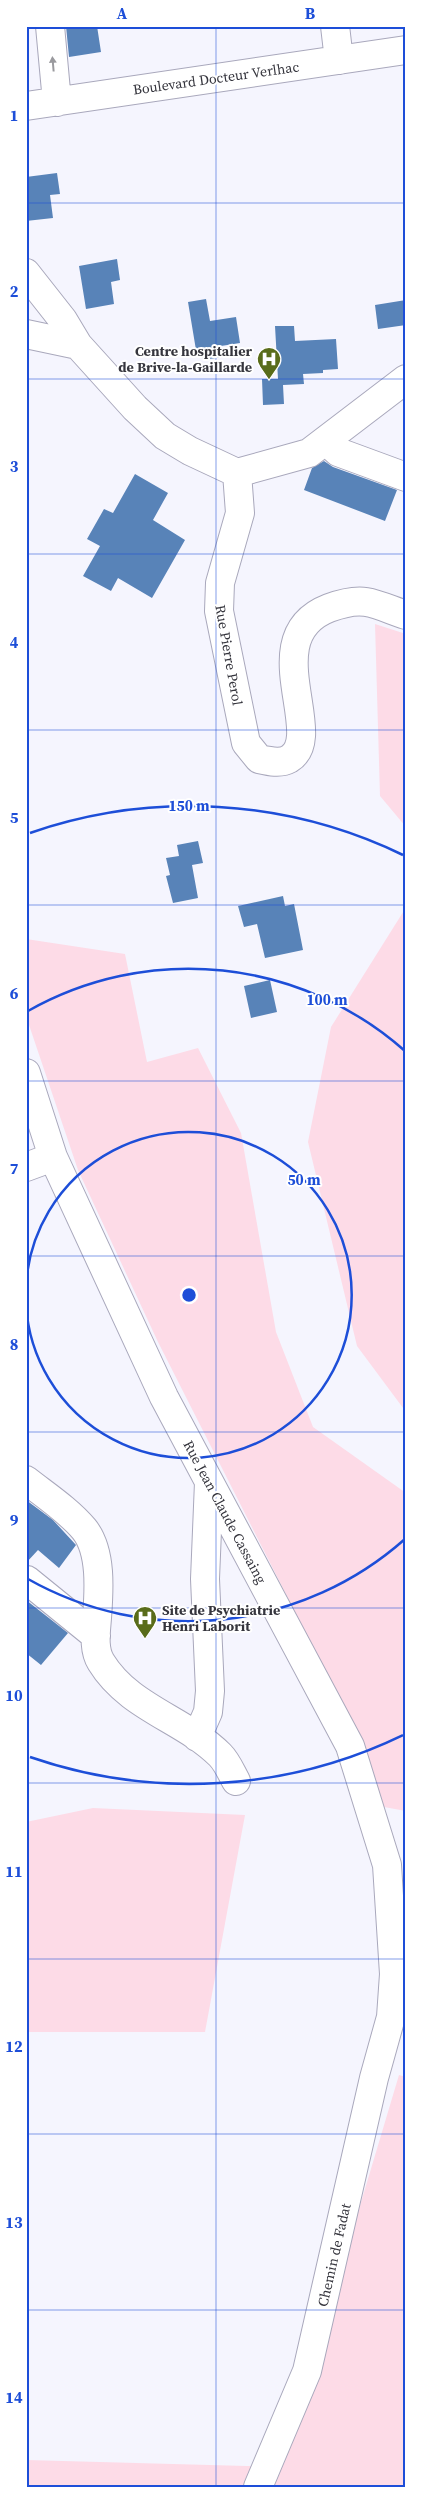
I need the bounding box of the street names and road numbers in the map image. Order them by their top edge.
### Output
street label: Boulevard Docteur Verlhac [132,56,301,100]
street label: Rue Pierre Perol [210,603,248,707]
street label: Rue Jean Claude Cassaing [179,1437,271,1587]
street label: Chemin de Fadat [312,2201,356,2309]

